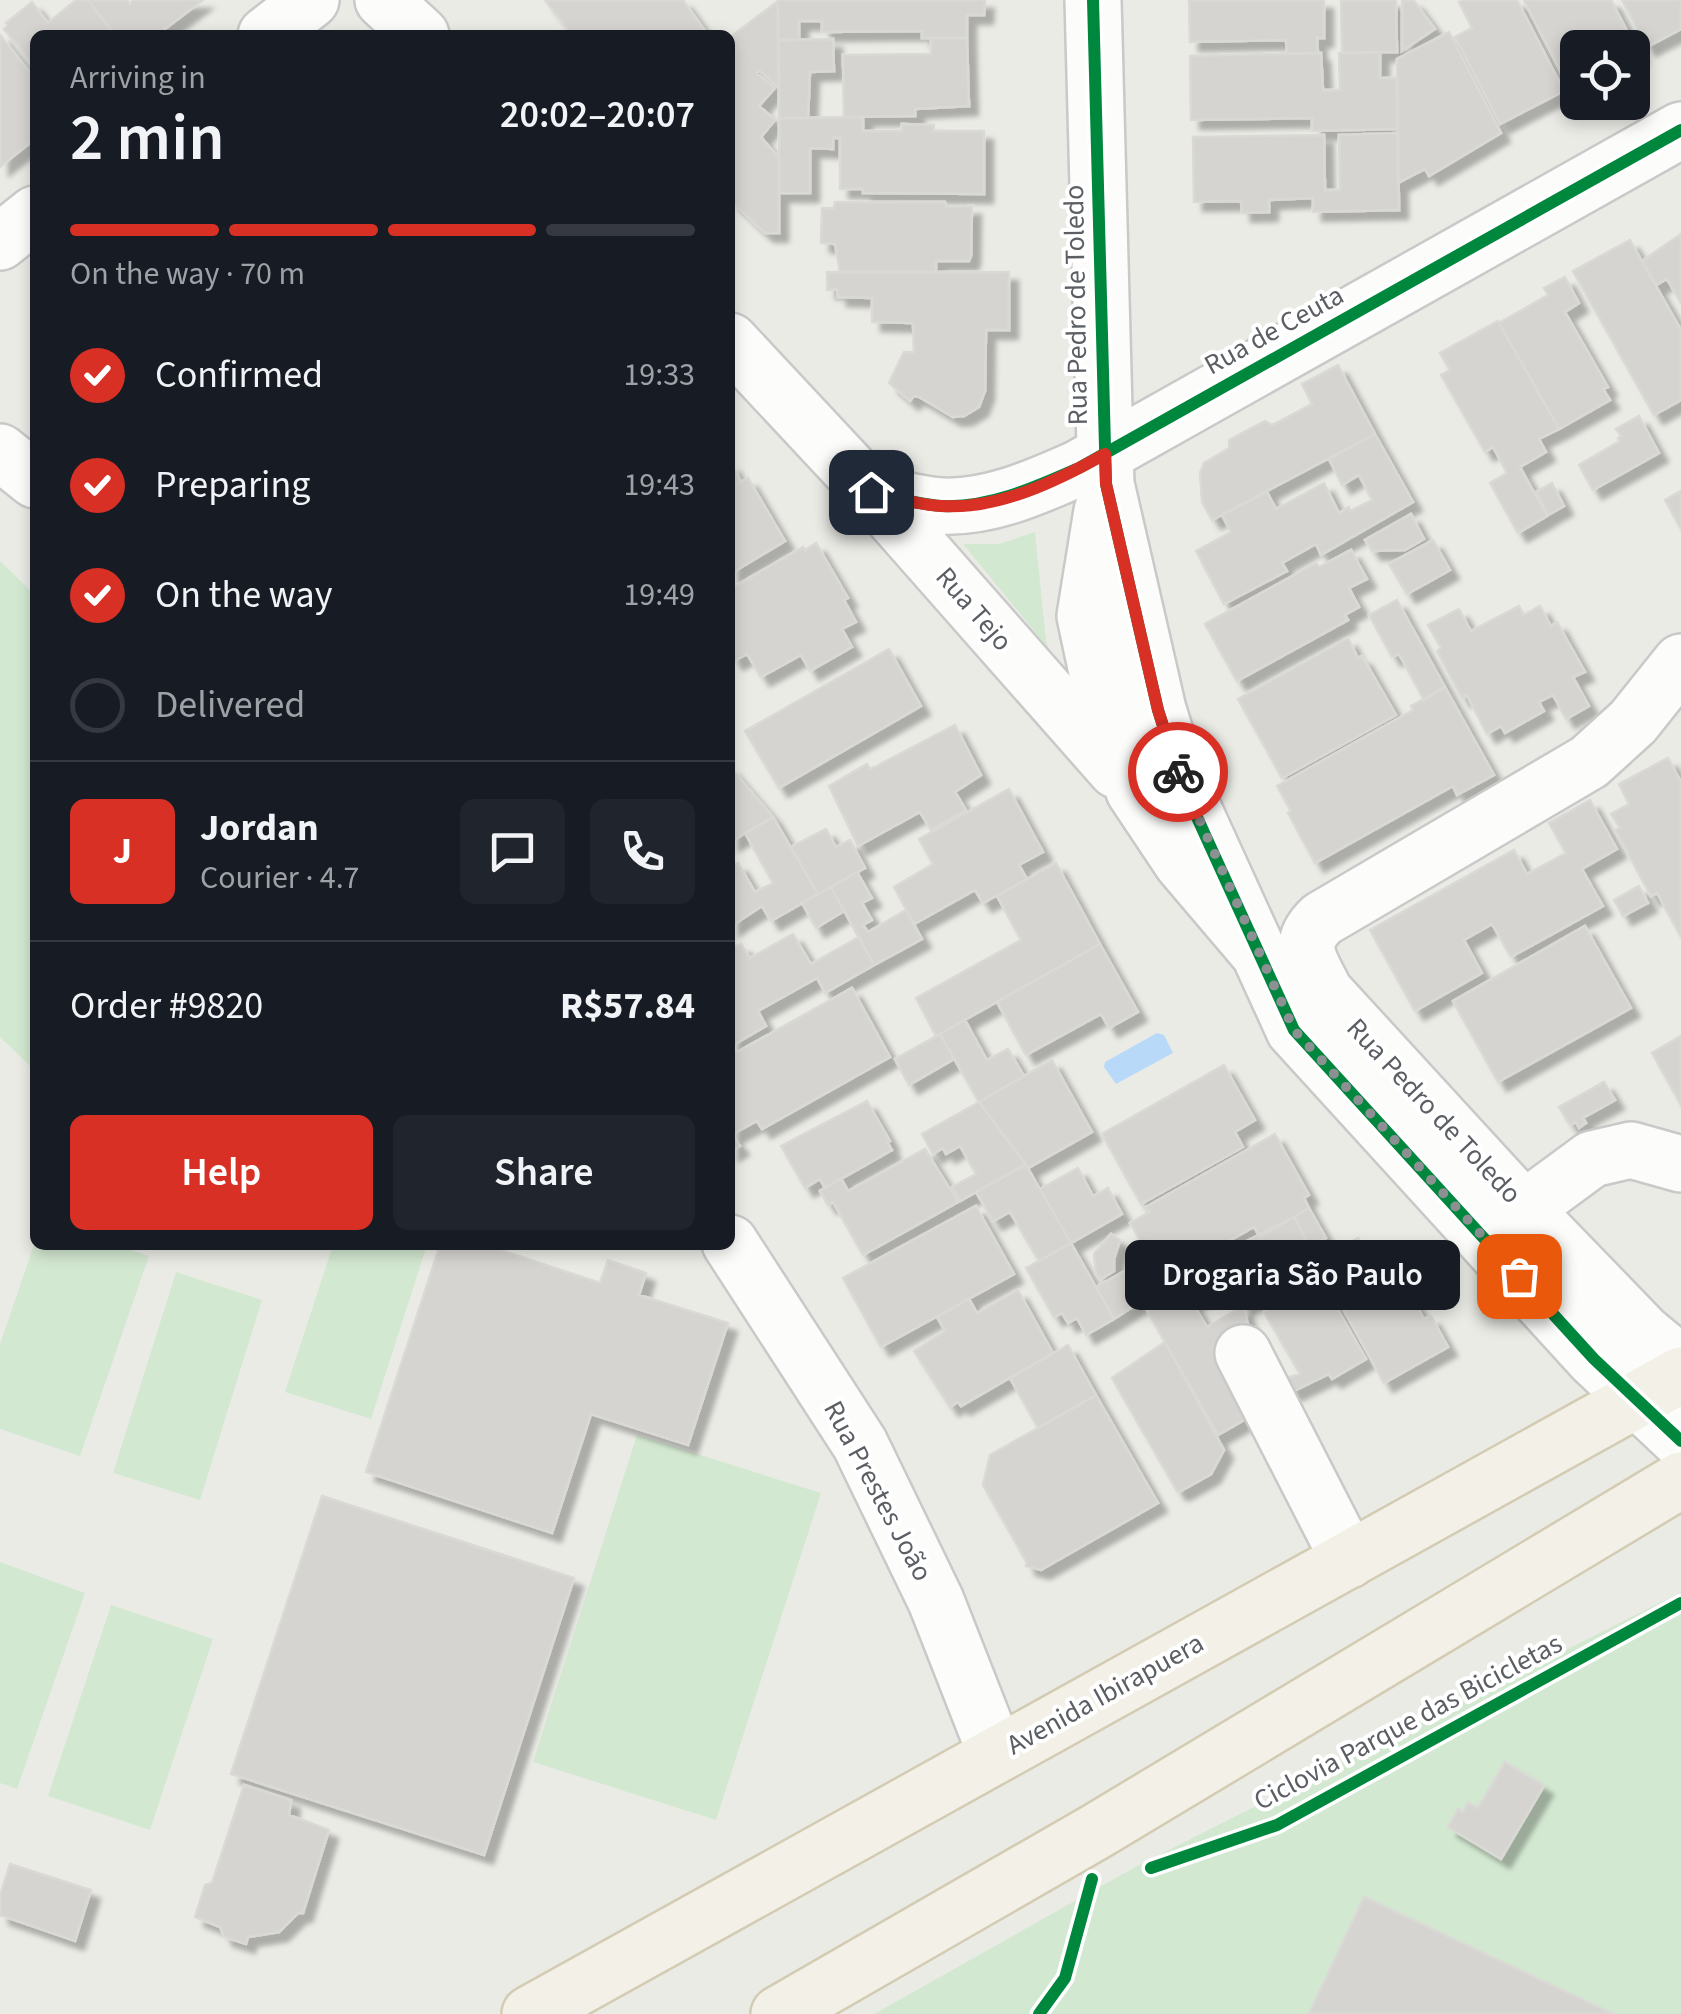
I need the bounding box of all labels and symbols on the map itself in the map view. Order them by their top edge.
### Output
street label: Rua Pedro de Toledo [1054,184,1098,426]
street label: Rua de Ceuta [1197,275,1351,385]
pin [829,450,914,535]
street label: Rua Tejo [926,558,1022,660]
courier [1128,722,1228,822]
street label: Rua Pedro de Toledo [1337,1009,1531,1213]
pin [1477,1234,1562,1319]
callout: Drogaria São Paulo [1124,1241,1459,1311]
street label: Rua Prestes João [814,1394,942,1588]
street label: Avenida Ibirapuera [999,1623,1211,1765]
street label: Ciclovia Parque das Bicicletas [1247,1624,1569,1820]

